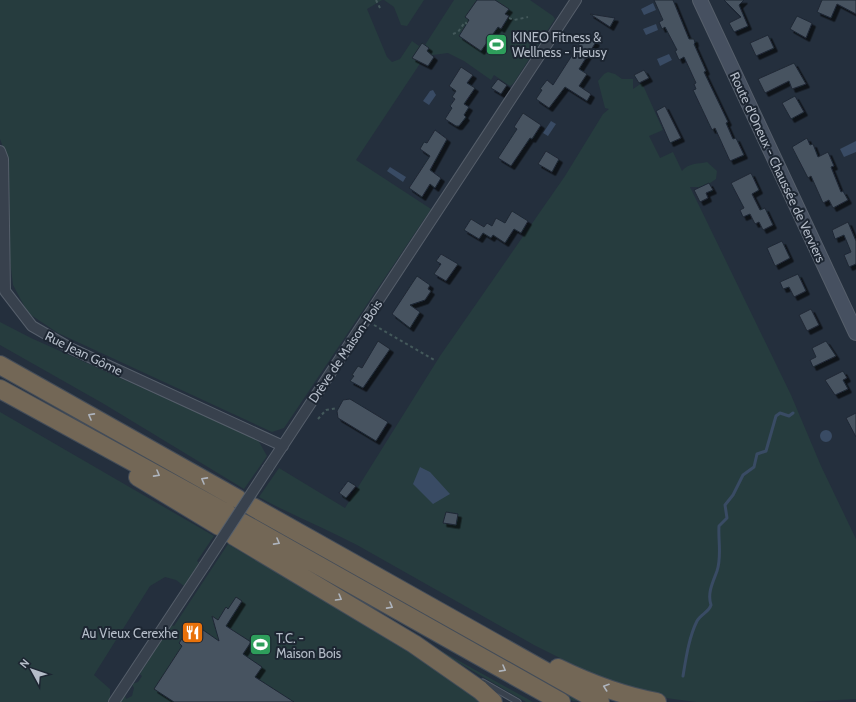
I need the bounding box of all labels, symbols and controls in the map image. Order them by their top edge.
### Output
place label: KINEO Fitness & Wellness - Heusy [512,29,607,60]
sports icon: KINEO Fitness & Wellness - Heusy [483,31,509,57]
street label: Route d'Oneux - Chaussée de Verviers [727,69,830,265]
street label: Drève de Maison-Bois [305,296,386,405]
street label: Rue Jean Gôme [43,327,126,379]
one-way arrow [88,413,95,420]
one-way arrow [153,470,160,477]
one-way arrow [201,477,208,484]
one-way arrow [272,537,280,544]
one-way arrow [334,593,342,600]
one-way arrow [386,601,393,608]
restaurant icon: Au Vieux Cerexhe [180,620,206,646]
place label: Au Vieux Cerexhe [82,625,178,641]
place label: T.C. - Maison Bois [276,630,342,661]
sports icon: T.C. - Maison Bois [247,632,273,658]
north arrow [12,650,52,690]
text: N [16,656,32,671]
one-way arrow [499,665,506,672]
one-way arrow [602,683,609,692]

